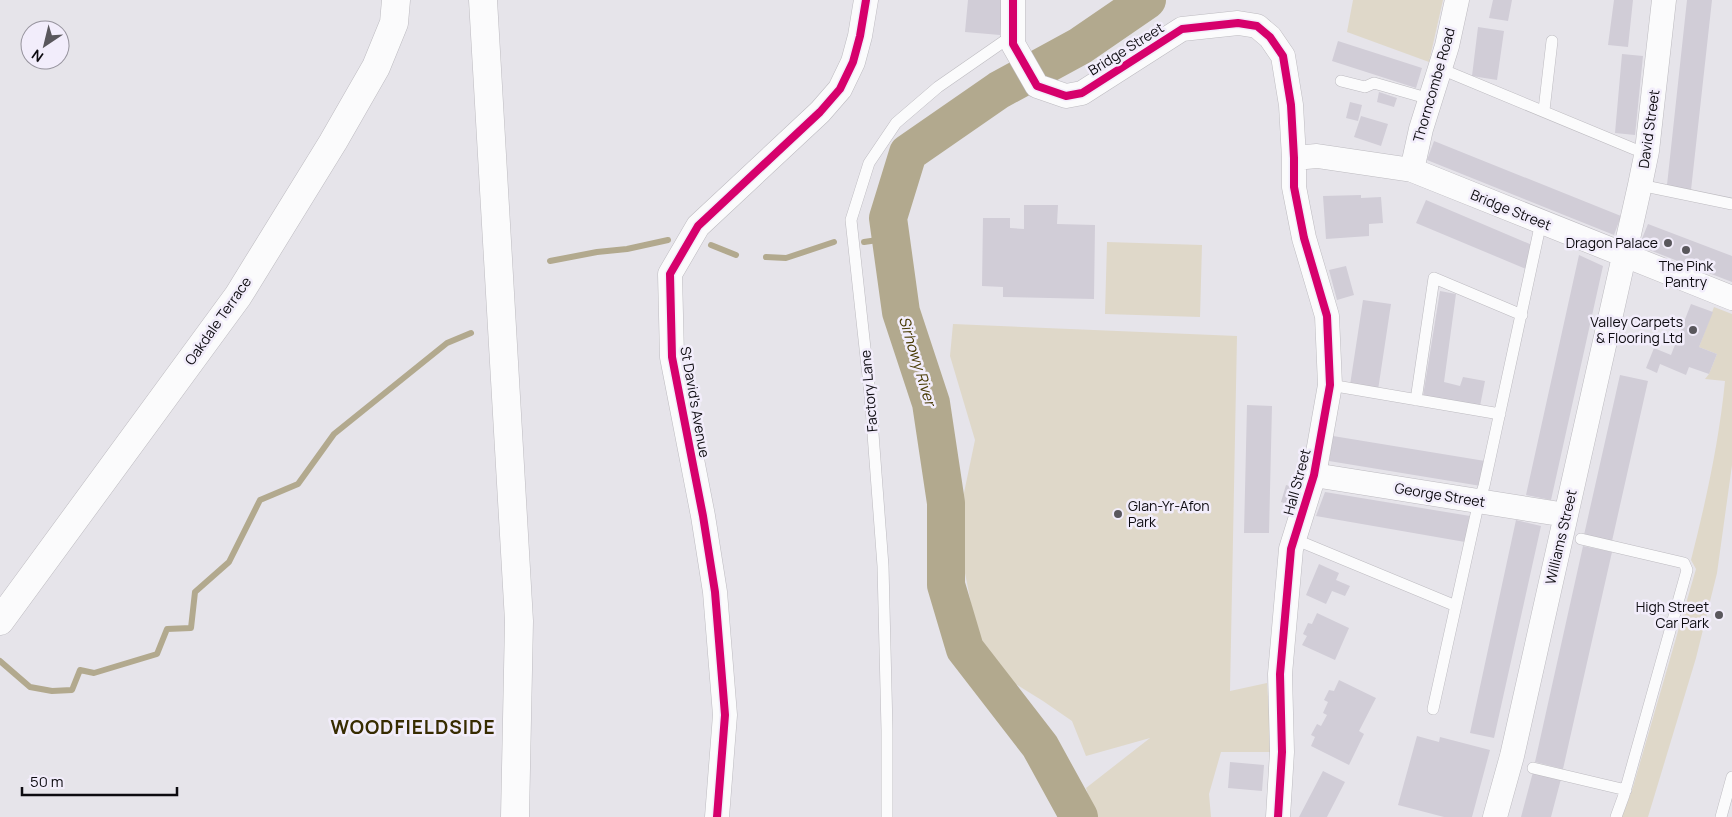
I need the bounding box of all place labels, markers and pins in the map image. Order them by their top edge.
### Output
place label: Dragon Palace [1566,233,1658,252]
marker: Dragon Palace [1662,237,1674,249]
marker: The Pink Pantry [1680,244,1692,256]
place label: The Pink Pantry [1659,256,1714,291]
place label: Valley Carpets & Flooring Ltd [1590,312,1683,347]
marker: Valley Carpets & Flooring Ltd [1687,324,1699,336]
place label: Glan-Yr-Afon Park [1128,496,1210,531]
marker: Glan-Yr-Afon Park [1112,508,1124,520]
place label: High Street Car Park [1636,597,1710,632]
marker: High Street Car Park [1713,609,1725,621]

